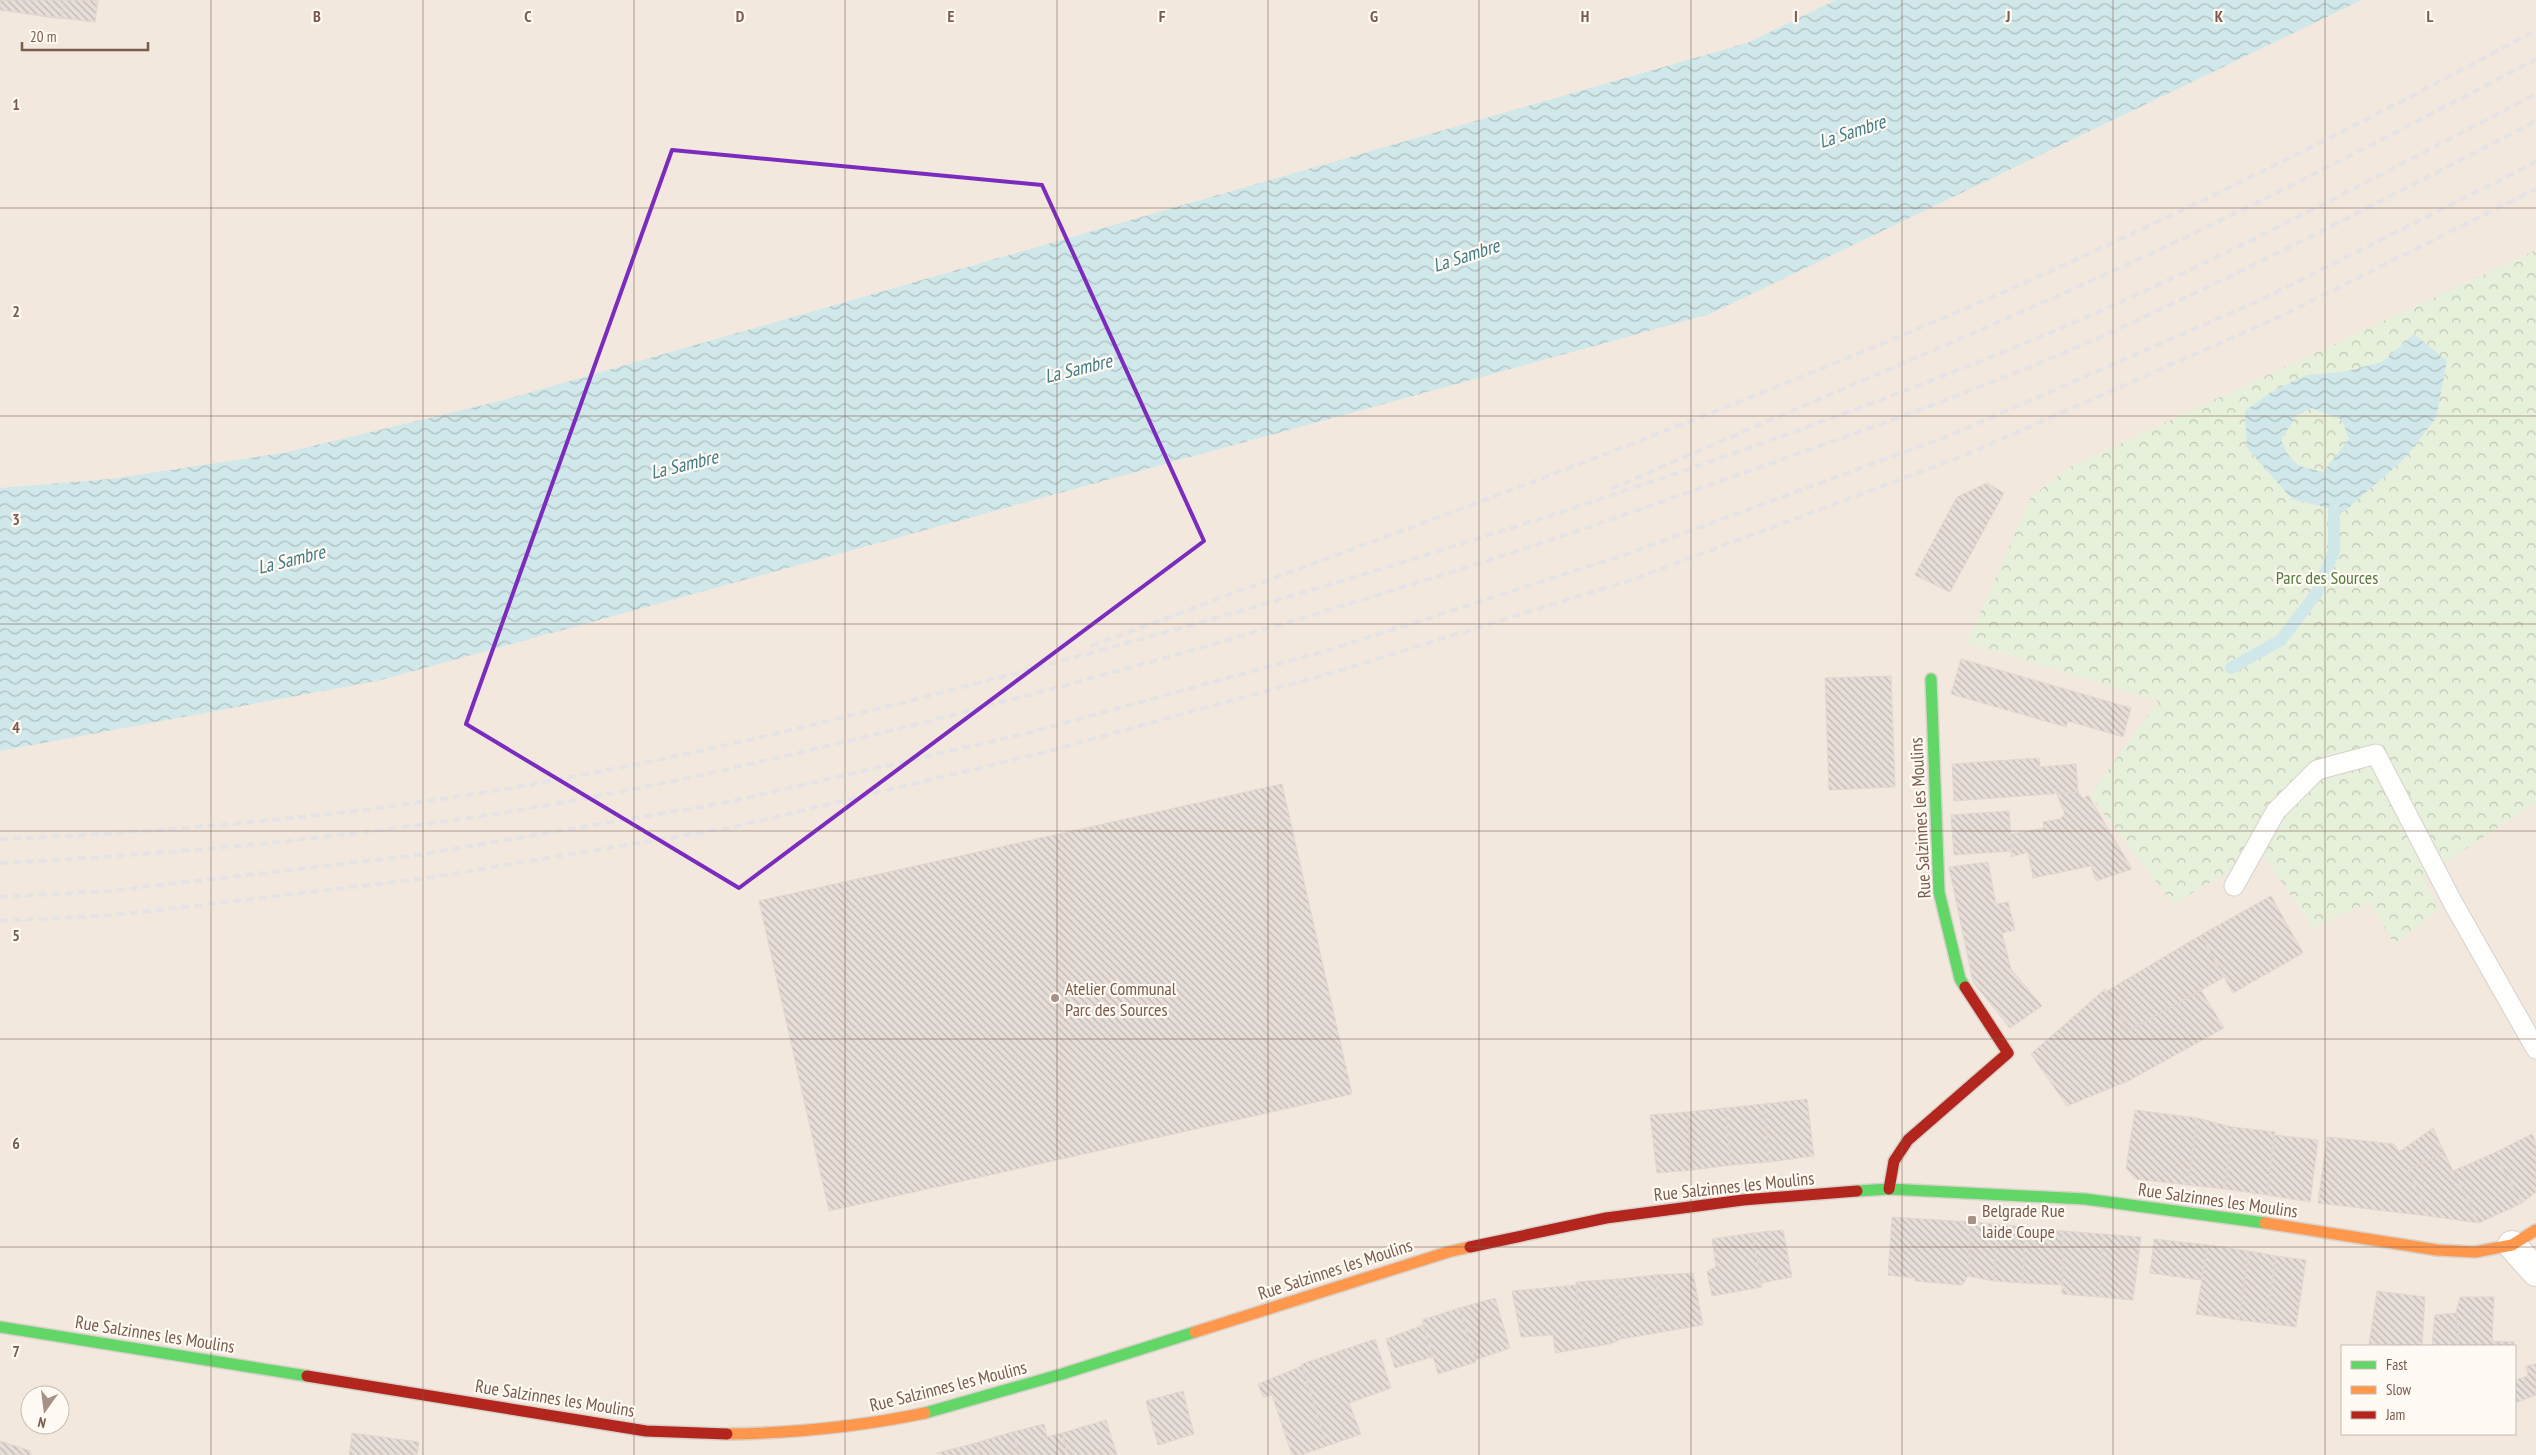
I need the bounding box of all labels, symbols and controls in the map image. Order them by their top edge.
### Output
text: B [313,6,321,26]
text: C [524,6,532,26]
text: D [736,6,745,26]
text: E [948,6,955,26]
text: F [1159,6,1166,26]
text: G [1370,6,1378,26]
text: H [1581,6,1589,26]
text: I [1794,6,1798,26]
text: J [2005,6,2010,26]
text: K [2215,6,2224,26]
text: L [2427,6,2434,26]
scale bar [22,20,149,52]
text: 20 m [30,27,56,46]
text: 1 [12,94,20,114]
water label: La Sambre [1816,109,1889,153]
water label: La Sambre [1430,233,1503,277]
text: 2 [12,301,20,321]
water label: La Sambre [1042,348,1115,388]
water label: La Sambre [648,444,721,484]
text: 3 [12,509,20,529]
water label: La Sambre [255,539,328,579]
park label: Parc des Sources [2276,566,2378,589]
text: 4 [12,717,20,737]
street label: Rue Salzinnes les Moulins [1904,737,1936,899]
text: 5 [12,925,20,945]
place label: Atelier Communal Parc des Sources [1065,977,1177,1021]
marker: Atelier Communal Parc des Sources [1049,992,1061,1004]
text: 6 [12,1133,20,1153]
street label: Rue Salzinnes les Moulins [1653,1166,1815,1206]
street label: Rue Salzinnes les Moulins [2137,1177,2299,1223]
place label: Belgrade Rue laide Coupe [1982,1199,2065,1243]
marker: Belgrade Rue laide Coupe [1966,1214,1978,1226]
street label: Rue Salzinnes les Moulins [1255,1233,1415,1305]
street label: Rue Salzinnes les Moulins [74,1310,236,1358]
text: 7 [12,1341,20,1361]
legend [2341,1345,2516,1435]
street label: Rue Salzinnes les Moulins [867,1355,1029,1417]
text: Fast [2386,1355,2407,1374]
street label: Rue Salzinnes les Moulins [474,1374,636,1422]
text: Slow [2386,1380,2411,1399]
north arrow [20,1385,70,1435]
text: Jam [2385,1405,2405,1424]
text: N [36,1413,48,1432]

